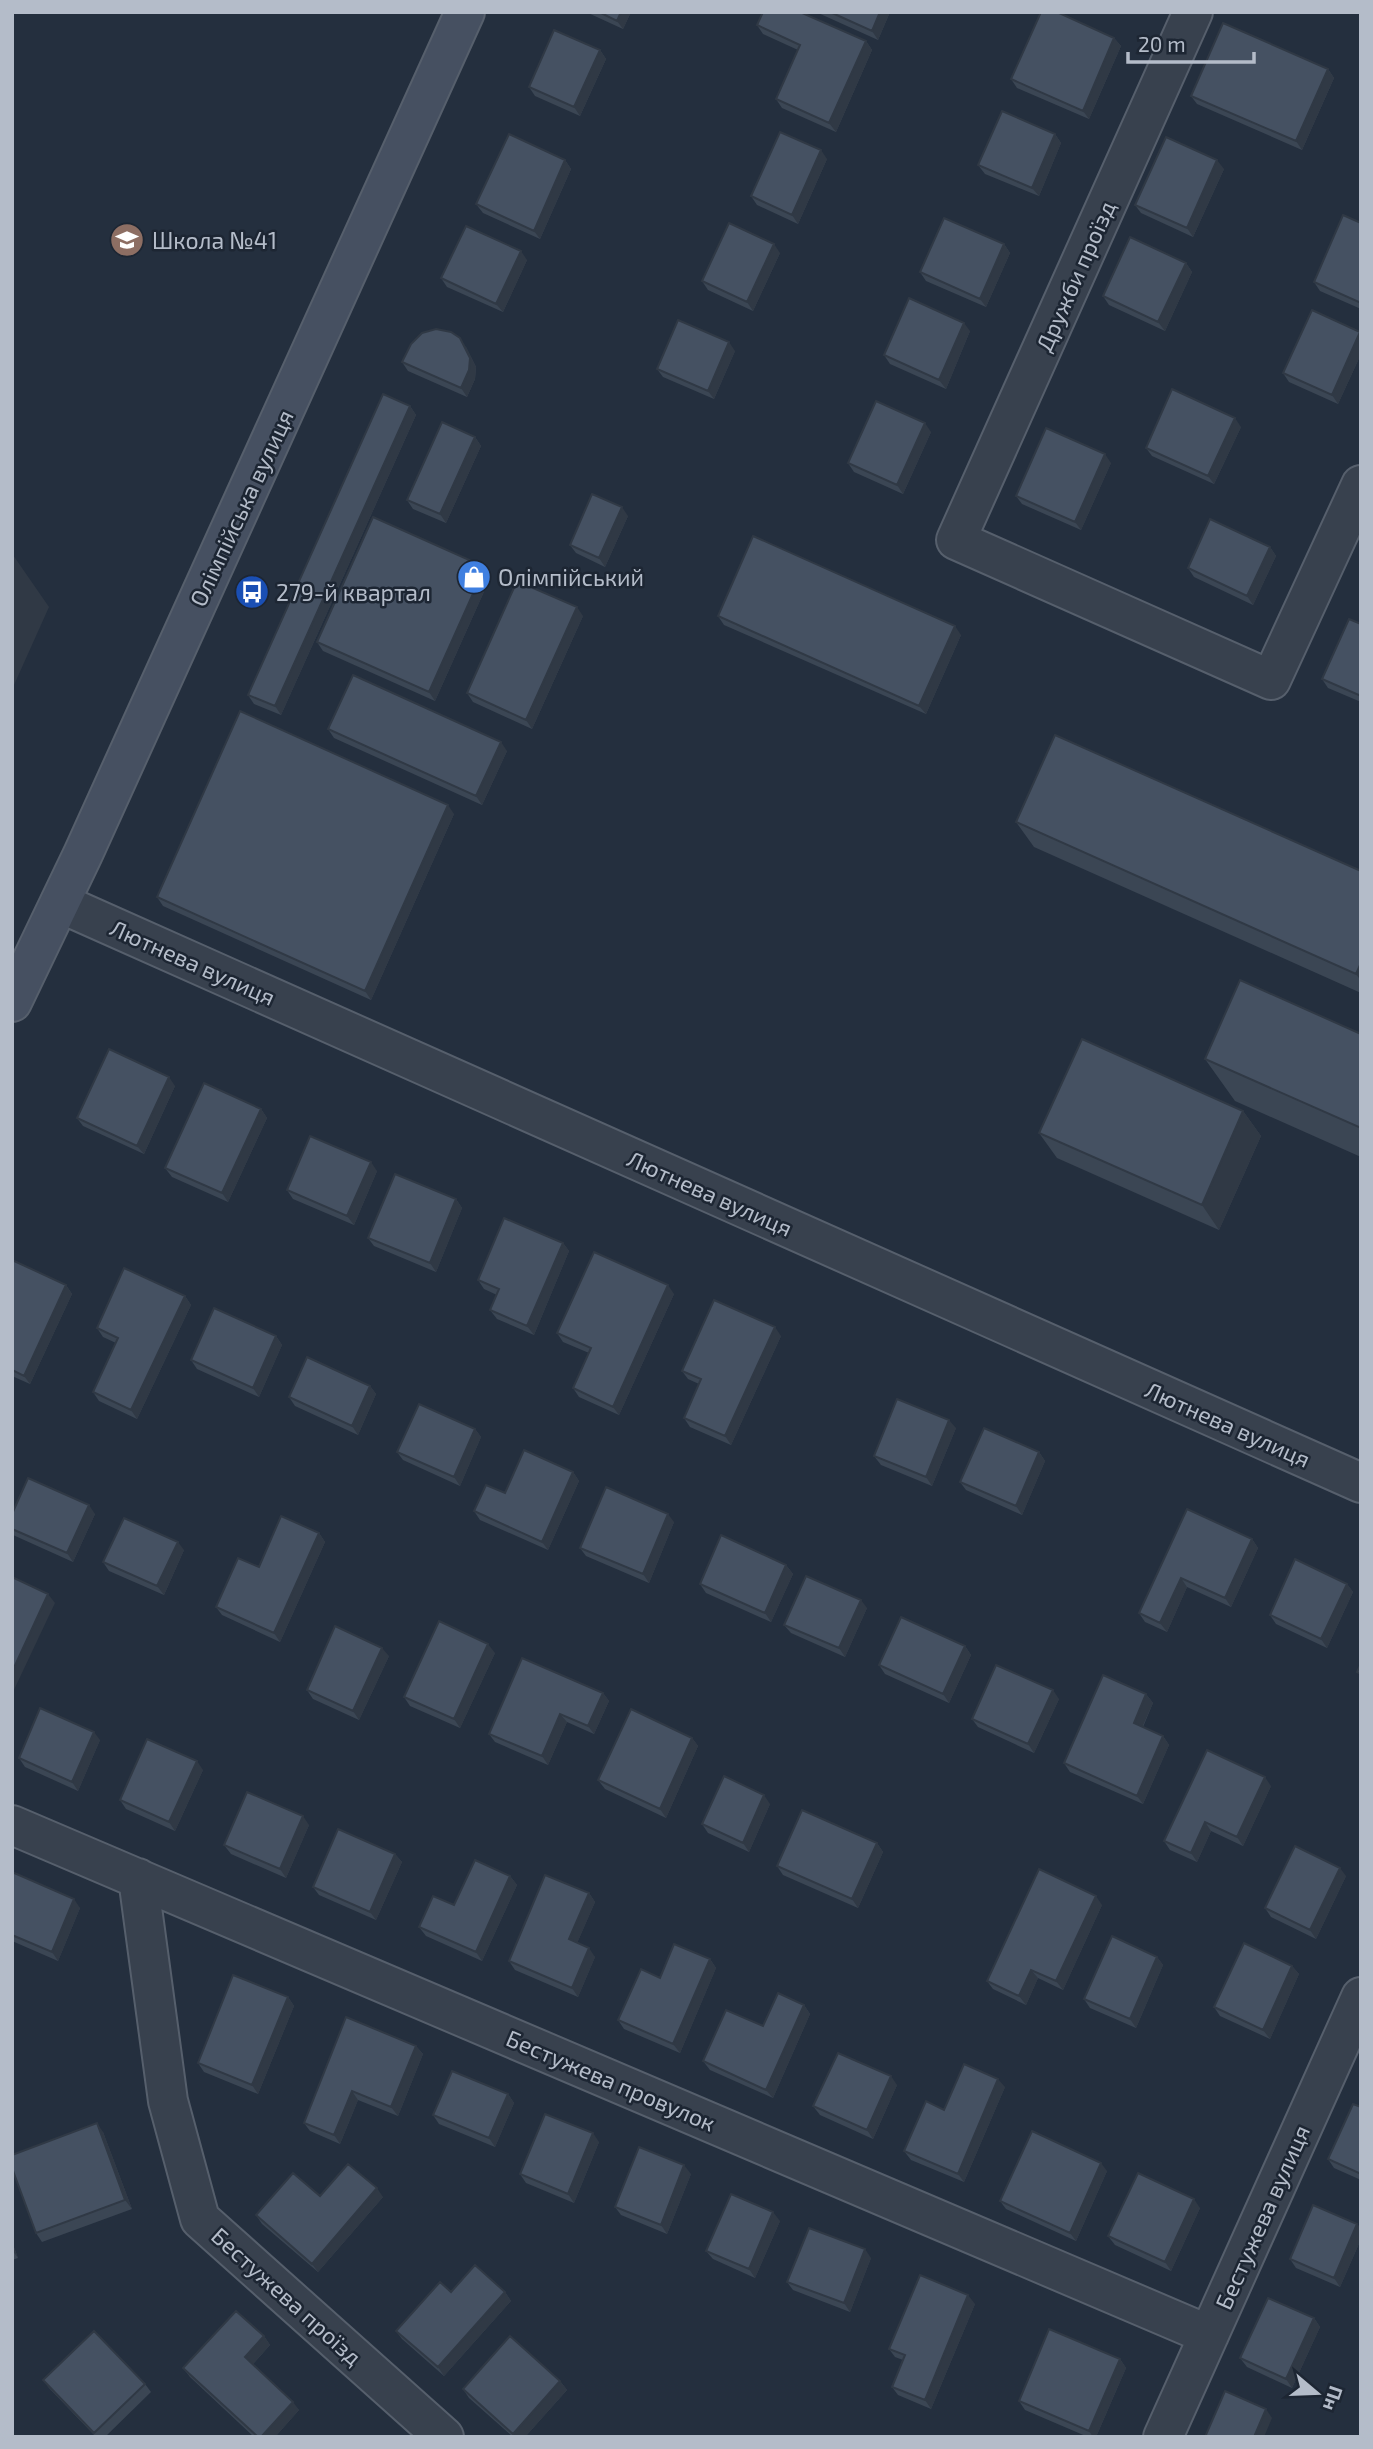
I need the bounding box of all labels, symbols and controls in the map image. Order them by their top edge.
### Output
scale bar [1128,21,1254,65]
text: 20 m [1138,31,1186,56]
street label: Дружби проїзд [1029,196,1122,356]
school or university icon: Школа №41 [108,221,146,259]
place label: Школа №41 [152,226,277,254]
street label: Олімпійська вулиця [183,405,300,611]
shop icon: Олімпійський [455,558,493,596]
place label: Олімпійський [498,563,644,591]
bus stop icon: 279-й квартал [233,573,271,611]
place label: 279-й квартал [276,578,431,606]
street label: Лютнева вулиця [106,913,280,1012]
street label: Лютнева вулиця [623,1144,797,1243]
street label: Лютнева вулиця [1141,1375,1315,1474]
street label: Бестужева провулок [502,2023,720,2138]
street label: Бестужева вулиця [1209,2121,1316,2314]
street label: Бестужева проїзд [205,2221,368,2372]
north arrow [1282,2358,1352,2428]
text: Пн [1319,2383,1348,2414]

